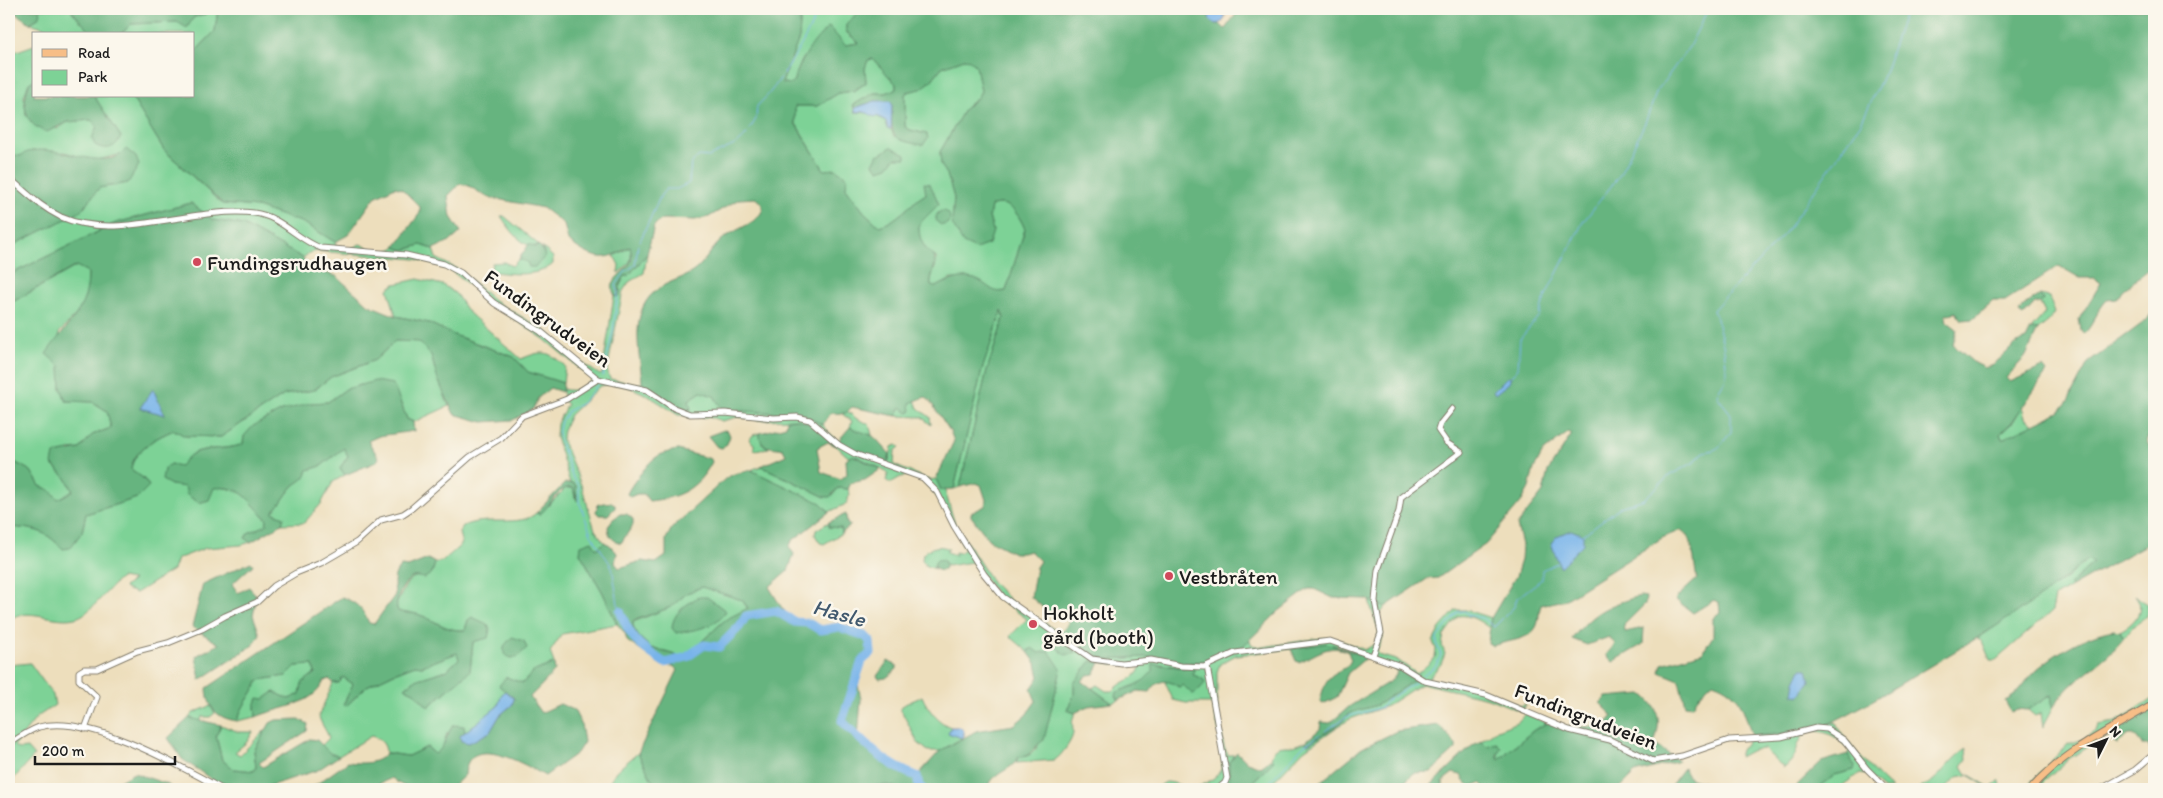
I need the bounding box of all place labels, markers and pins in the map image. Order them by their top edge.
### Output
place label: Fundingsrudhaugen [207,250,387,275]
marker: Fundingsrudhaugen [191,256,203,268]
place label: Vestbråten [1179,564,1278,589]
marker: Vestbråten [1163,570,1175,582]
place label: Hokholt gård (booth) [1043,600,1154,649]
marker: Hokholt gård (booth) [1027,618,1039,630]

